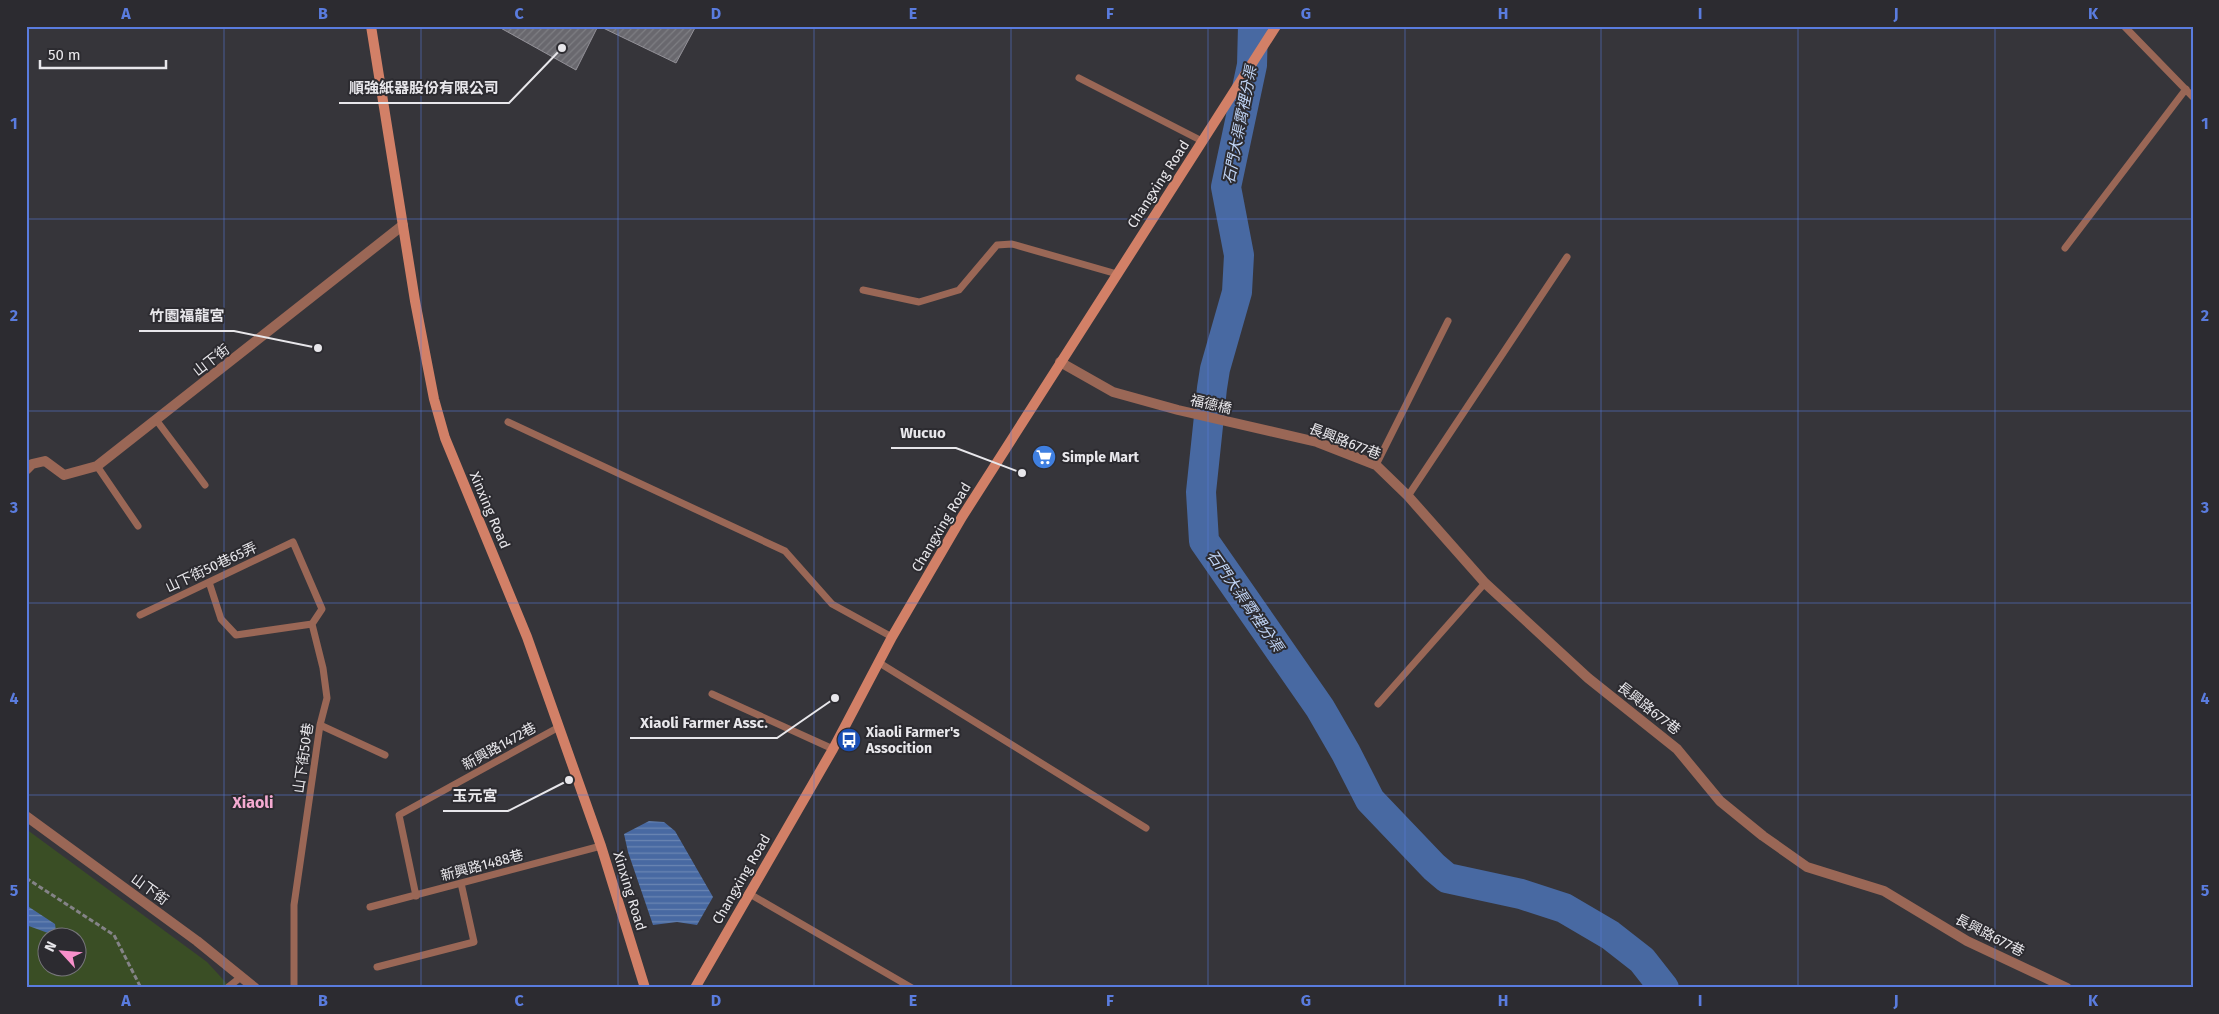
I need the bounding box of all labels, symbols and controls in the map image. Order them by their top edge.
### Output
text: A [120,4,131,23]
text: B [318,4,328,23]
text: C [514,4,524,23]
text: D [711,4,721,23]
text: E [909,4,917,23]
text: F [1106,4,1114,23]
text: G [1301,4,1311,23]
text: H [1498,4,1508,23]
text: I [1698,4,1702,23]
text: J [1892,4,1899,23]
text: K [2088,4,2099,23]
scale bar [40,38,166,70]
text: 50 m [48,46,81,64]
water label: 石門大渠霄裡分渠 [1220,62,1261,186]
callout: 順強紙器股份有限公司 [339,73,509,103]
text: 順強紙器股份有限公司 [349,79,499,97]
text: 1 [10,114,18,133]
text: 1 [2201,114,2209,133]
street label: Changxing Road [1124,137,1193,231]
callout: 竹園福龍宮 [139,301,234,331]
text: 2 [10,306,18,325]
text: 2 [2201,306,2209,325]
text: 竹園福龍宮 [149,307,225,325]
street label: 山下街 [190,341,233,380]
street label: 福德橋 [1189,391,1233,417]
callout: Wucuo [891,418,956,448]
street label: 長興路677巷 [1307,420,1383,463]
text: Wucuo [900,424,946,442]
supermarket icon: Simple Mart [1031,444,1057,470]
place label: Simple Mart [1062,449,1140,466]
street label: Xinxing Road [466,469,513,551]
street label: Changxing Road [908,479,975,575]
text: 3 [9,498,18,517]
text: 3 [2200,498,2209,517]
street label: 山下街50巷65弄 [163,539,260,596]
water label: 石門大渠霄裡分渠 [1203,547,1288,657]
street label: 長興路677巷 [1614,678,1684,738]
text: 4 [9,689,19,708]
text: 4 [2200,689,2210,708]
callout: Xiaoli Farmer Assc. [630,708,777,738]
text: Xiaoli Farmer Assc. [639,714,768,732]
street label: 新興路1472巷 [459,719,539,774]
street label: 山下街50巷 [290,722,317,794]
place label: Xiaoli Farmer's Assocition [865,724,960,757]
bus stop icon: Xiaoli Farmer's Assocition [836,727,862,753]
callout: 玉元宮 [443,781,508,811]
text: 玉元宮 [452,787,498,805]
district label: Xiaoli [231,793,274,812]
street label: Changxing Road [709,831,774,927]
street label: 新興路1488巷 [439,846,525,885]
street label: Xinxing Road [609,849,650,933]
street label: 山下街 [128,870,172,909]
text: 5 [10,881,19,900]
text: 5 [2201,881,2210,900]
street label: 長興路677巷 [1952,911,2027,960]
north arrow [38,926,88,976]
text: N [41,939,60,954]
text: A [120,991,131,1010]
text: B [318,991,328,1010]
text: C [514,991,524,1010]
text: D [711,991,721,1010]
text: E [909,991,917,1010]
text: F [1106,991,1114,1010]
text: G [1301,991,1311,1010]
text: H [1498,991,1508,1010]
text: I [1698,991,1702,1010]
text: J [1892,991,1899,1010]
text: K [2088,991,2099,1010]

